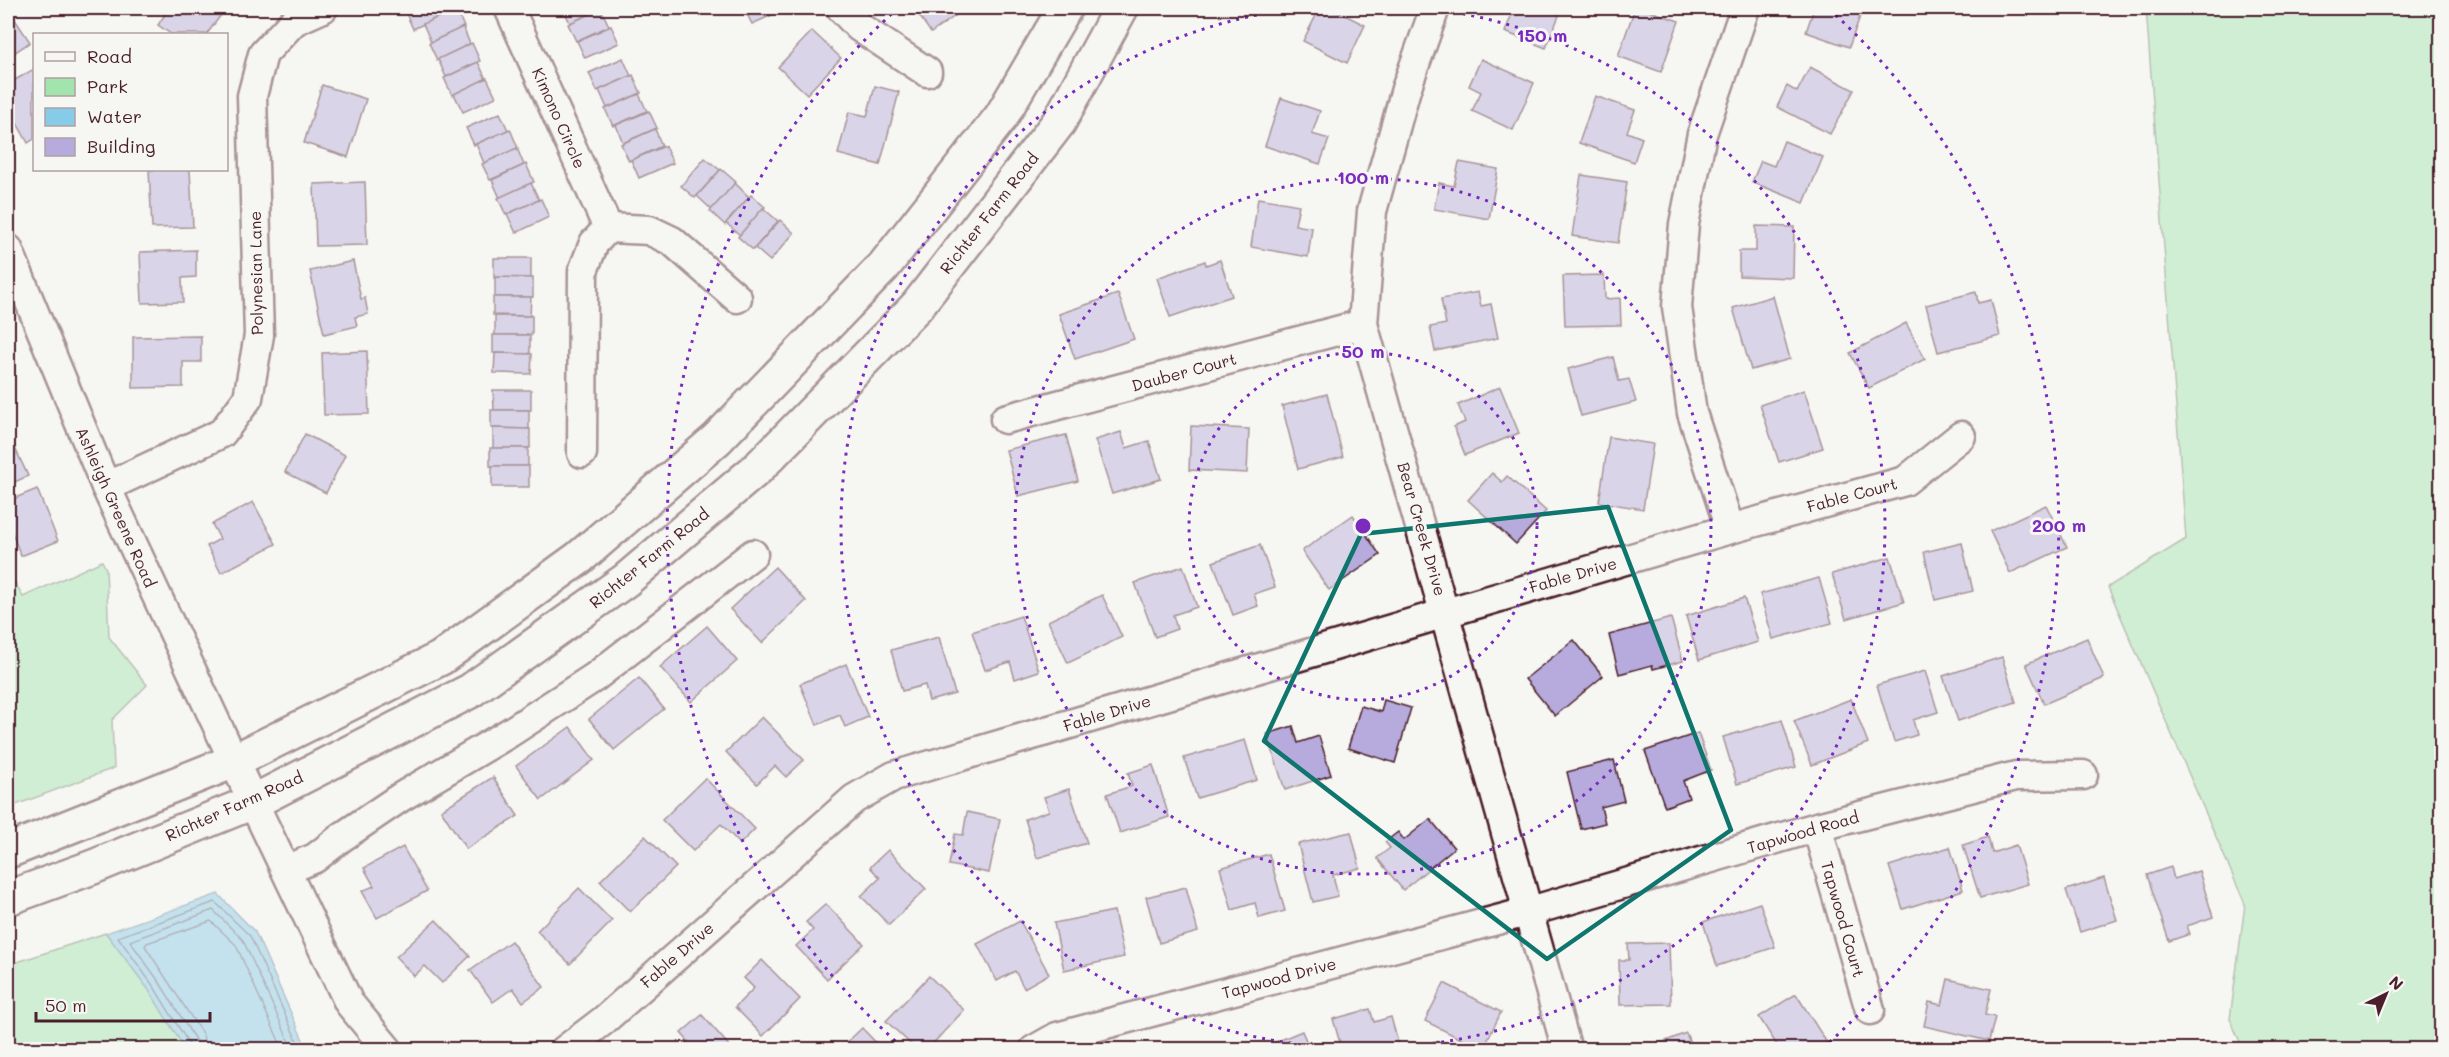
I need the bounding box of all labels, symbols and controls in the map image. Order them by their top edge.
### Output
text: 150 m [1517,23,1567,47]
legend [33,33,228,171]
text: Road [87,44,132,68]
street label: Kimono Circle [528,64,591,171]
text: Park [87,74,128,98]
text: Water [87,104,142,128]
text: Building [87,134,155,158]
street label: Richter Farm Road [935,148,1043,278]
text: 100 m [1337,165,1389,189]
street label: Polynesian Lane [244,211,267,335]
text: 50 m [1342,339,1384,363]
street label: Dauber Court [1129,347,1239,396]
street label: Ashleigh Greene Road [72,423,161,590]
street label: Bear Creek Drive [1393,460,1452,598]
street label: Fable Court [1804,472,1899,517]
street label: Richter Farm Road [584,503,713,612]
text: 200 m [2032,513,2086,537]
centre of rings [1353,516,1373,536]
street label: Fable Drive [1527,552,1619,597]
street label: Fable Drive [1061,689,1153,736]
street label: Richter Farm Road [162,766,306,845]
street label: Tapwood Road [1745,806,1861,857]
street label: Tapwood Court [1817,858,1870,980]
street label: Fable Drive [636,917,718,992]
street label: Tapwood Drive [1219,952,1338,1003]
north arrow [2356,964,2416,1024]
text: N [2385,971,2408,994]
scale bar [36,985,210,1023]
text: 50 m [45,993,87,1017]

